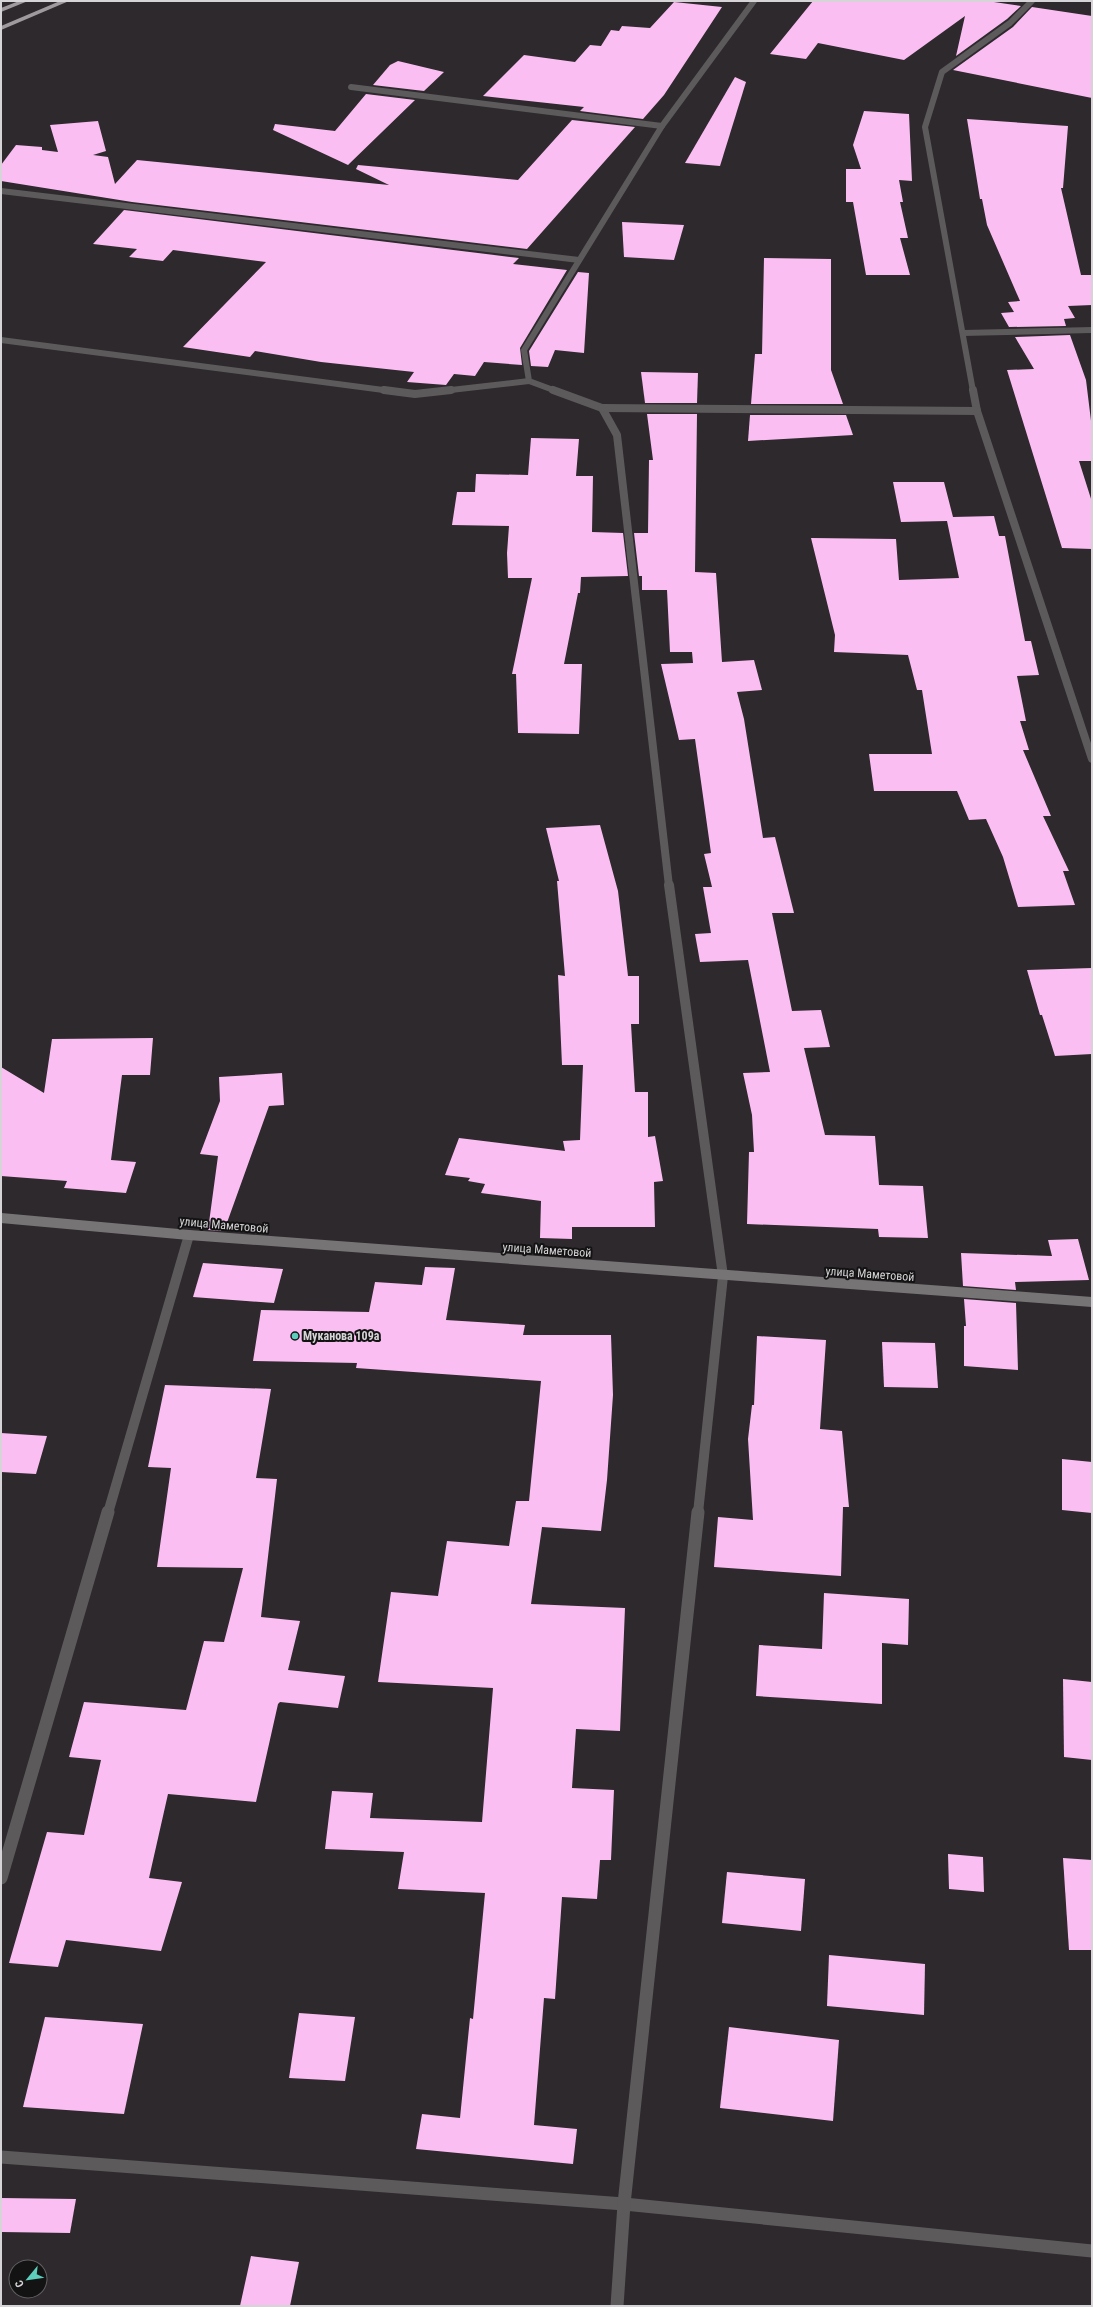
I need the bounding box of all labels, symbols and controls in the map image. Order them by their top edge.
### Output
street label: улица Маметовой [179,1214,269,1236]
street label: улица Маметовой [502,1240,592,1260]
street label: улица Маметовой [825,1264,915,1284]
place label: Муканова 109а [303,1329,380,1343]
marker: Муканова 109а [290,1331,300,1341]
north arrow [8,2259,48,2299]
text: С [12,2278,27,2290]

